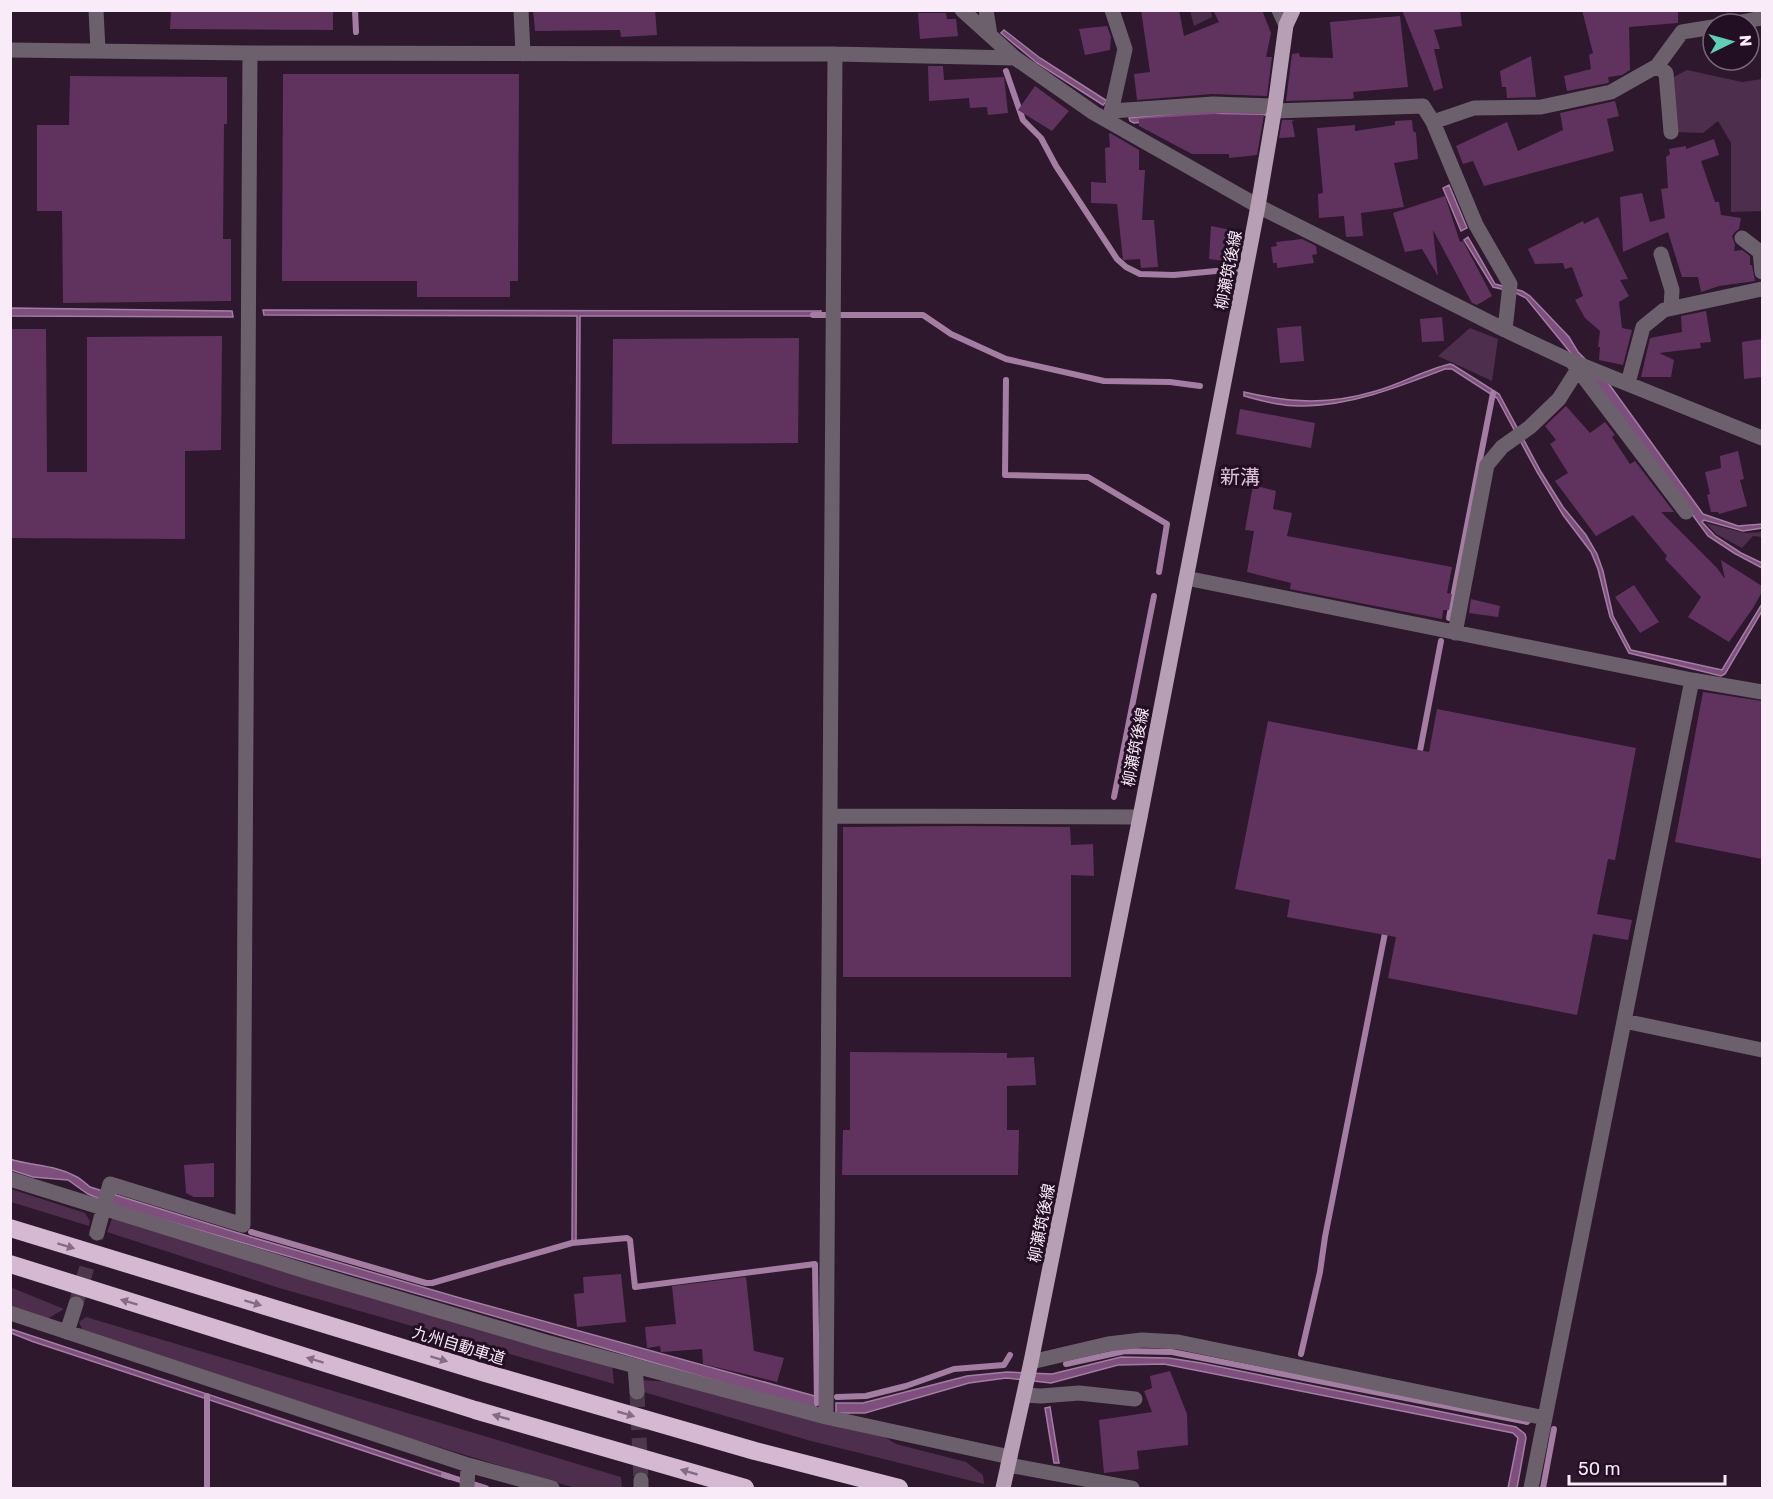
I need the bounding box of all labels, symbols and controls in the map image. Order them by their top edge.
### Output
north arrow [1701,12,1761,72]
text: N [1735,34,1755,47]
street label: 柳瀬筑後線 [1212,229,1245,311]
district label: 新溝 [1220,465,1260,489]
street label: 柳瀬筑後線 [1119,706,1152,788]
street label: 柳瀬筑後線 [1025,1182,1058,1264]
one-way arrow [57,1242,75,1251]
one-way arrow [120,1297,138,1306]
one-way arrow [244,1298,262,1308]
street label: 九州自動車道 [410,1322,508,1369]
one-way arrow [306,1355,324,1364]
one-way arrow [430,1355,448,1364]
one-way arrow [618,1410,636,1419]
one-way arrow [492,1412,510,1422]
scale bar [1569,1448,1725,1486]
text: 50 m [1578,1458,1621,1480]
one-way arrow [679,1467,697,1476]

